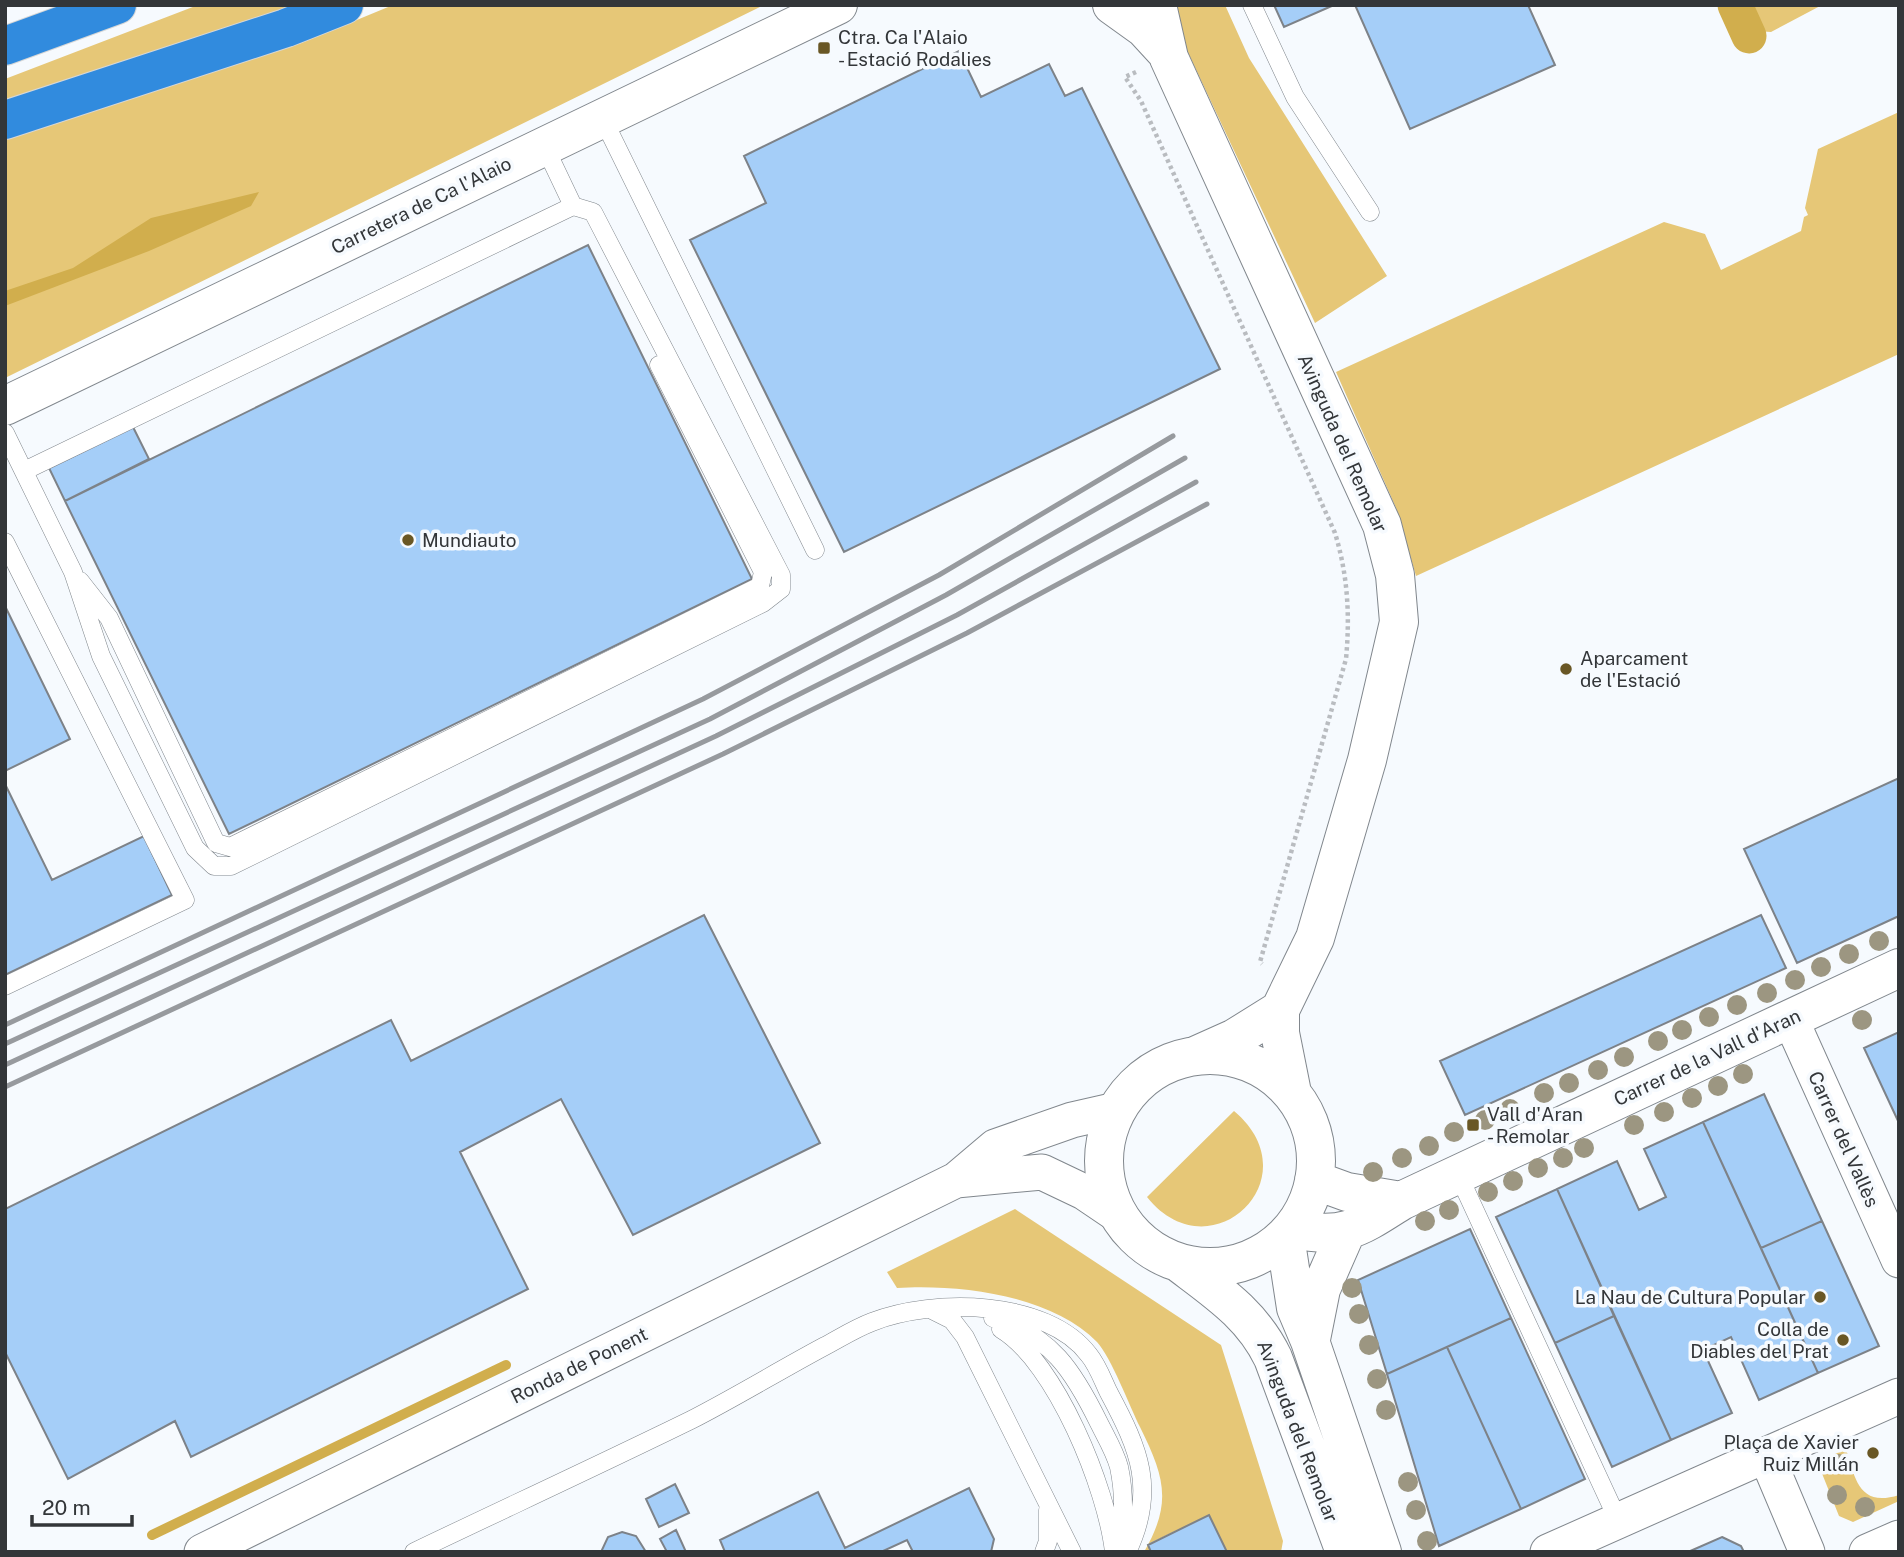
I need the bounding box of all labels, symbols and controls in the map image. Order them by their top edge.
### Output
place label: Ctra. Ca l'Alaio - Estació Rodalies [838,26,991,70]
marker: Ctra. Ca l'Alaio - Estació Rodalies [816,40,832,56]
street label: Carretera de Ca l'Alaio [327,152,515,258]
street label: Avinguda del Remolar [1294,350,1392,536]
place label: Mundiauto [422,529,517,551]
marker: Mundiauto [400,532,416,548]
place label: Aparcament de l'Estació [1580,647,1688,691]
marker: Aparcament de l'Estació [1558,661,1574,677]
street label: Carrer de la Vall d'Aran [1610,1004,1804,1110]
street label: Carrer del Vallès [1804,1068,1884,1210]
place label: Vall d'Aran - Remolar [1487,1103,1583,1147]
marker: Vall d'Aran - Remolar [1465,1117,1481,1133]
place label: La Nau de Cultura Popular [1575,1286,1806,1308]
marker: La Nau de Cultura Popular [1812,1289,1828,1305]
place label: Colla de Diables del Prat [1690,1318,1829,1362]
street label: Ronda de Ponent [507,1322,651,1408]
marker: Colla de Diables del Prat [1835,1332,1851,1348]
street label: Avinguda del Remolar [1253,1337,1343,1525]
place label: Plaça de Xavier Ruiz Millán [1723,1431,1859,1475]
marker: Plaça de Xavier Ruiz Millán [1865,1445,1881,1461]
scale bar [32,1484,131,1528]
text: 20 m [42,1495,91,1520]

